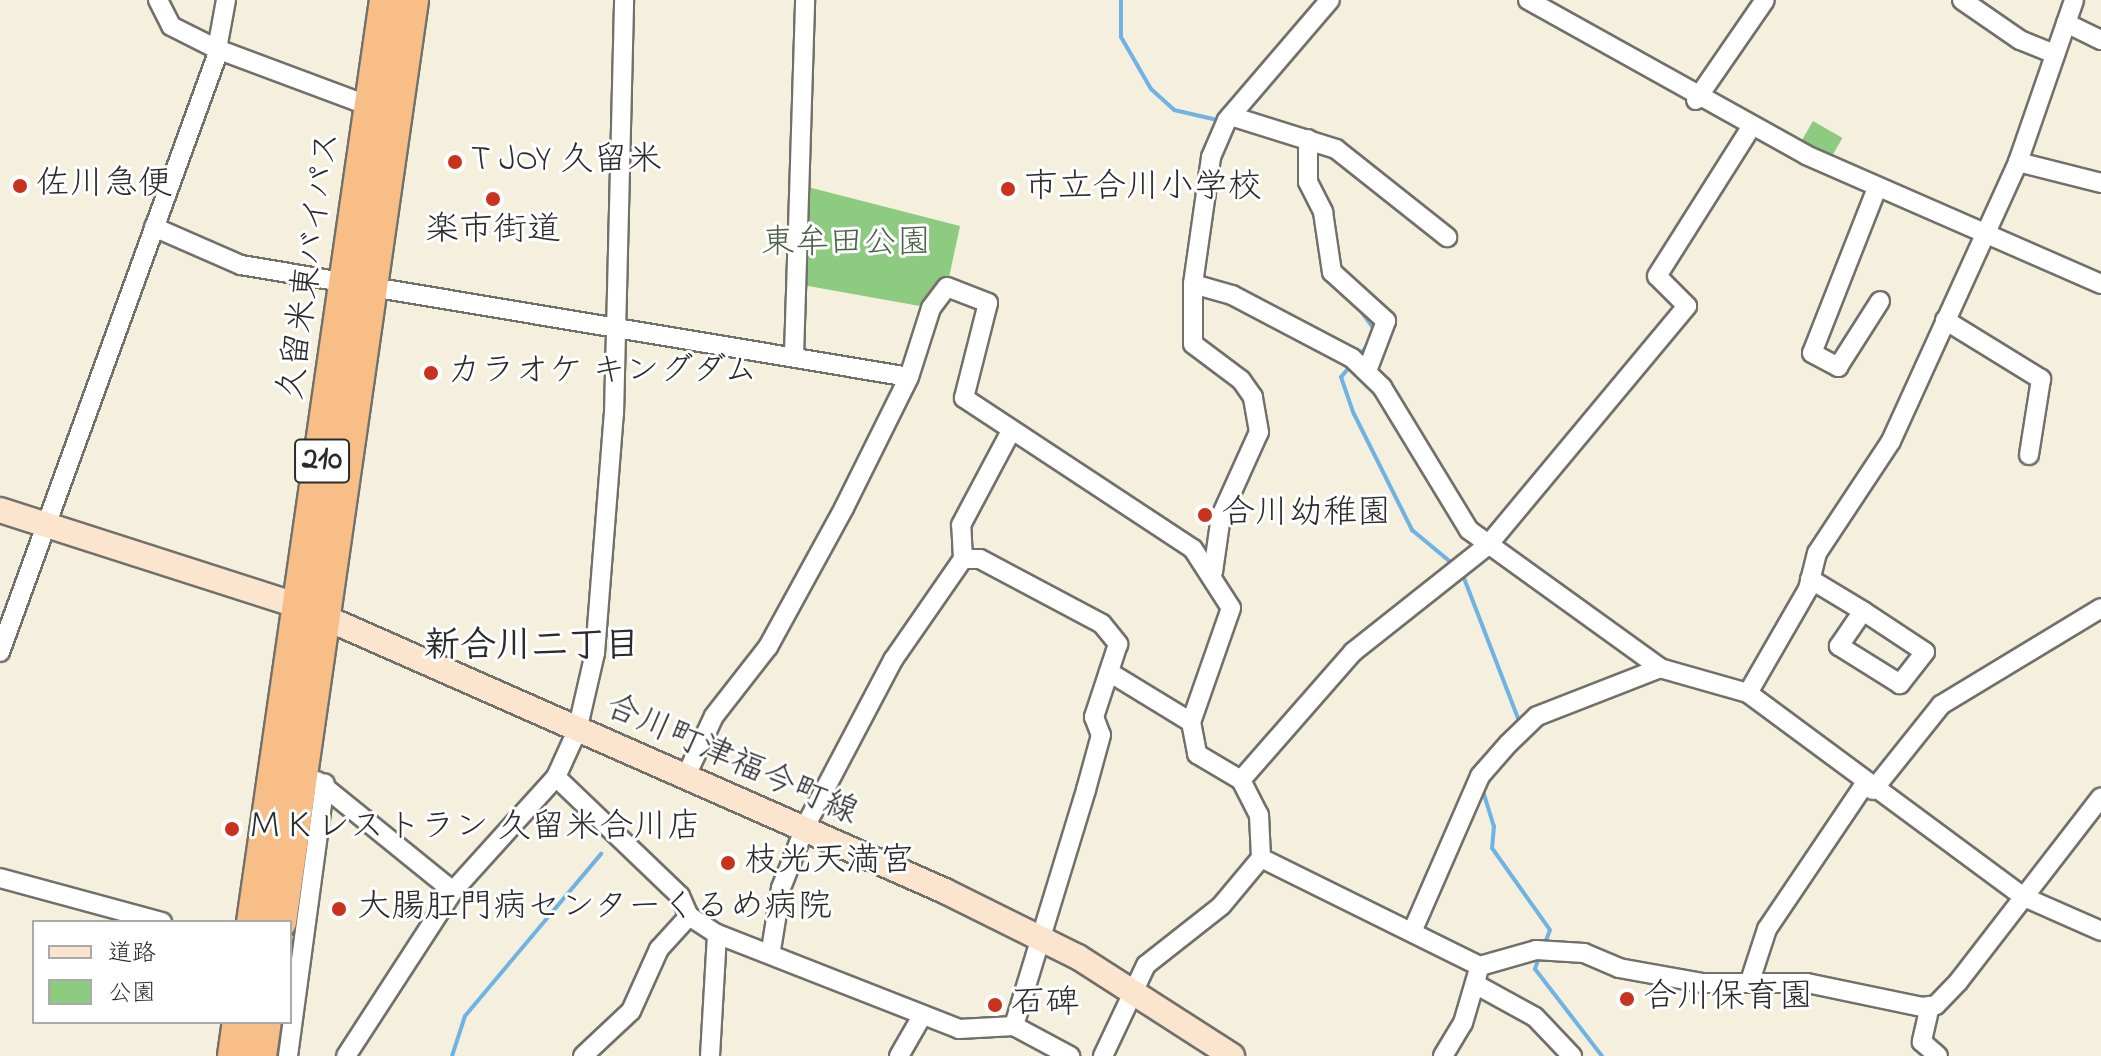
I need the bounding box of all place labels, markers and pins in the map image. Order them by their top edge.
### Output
place label: T JOY 久留米 [471,142,662,182]
marker: T JOY 久留米 [446,153,464,171]
place label: 佐川急便 [36,166,172,206]
place label: 市立合川小学校 [1024,169,1262,209]
marker: 佐川急便 [11,177,29,195]
marker: 市立合川小学校 [999,180,1017,198]
marker: 楽市街道 [484,190,502,208]
place label: 楽市街道 [425,212,561,252]
place label: カラオケ キングダム [447,353,761,393]
marker: カラオケ キングダム [422,364,440,382]
place label: 合川幼稚園 [1221,495,1391,535]
marker: 合川幼稚園 [1196,506,1214,524]
place label: ＭＫレストラン 久留米合川店 [248,809,698,849]
marker: ＭＫレストラン 久留米合川店 [223,820,241,838]
place label: 枝光天満宮 [744,843,914,883]
marker: 枝光天満宮 [719,854,737,872]
place label: 大腸肛門病センターくるめ病院 [357,889,833,929]
marker: 大腸肛門病センターくるめ病院 [328,898,350,920]
place label: 合川保育園 [1643,979,1813,1019]
place label: 石碑 [1011,985,1079,1025]
marker: 合川保育園 [1618,990,1636,1008]
marker: 石碑 [986,996,1004,1014]

